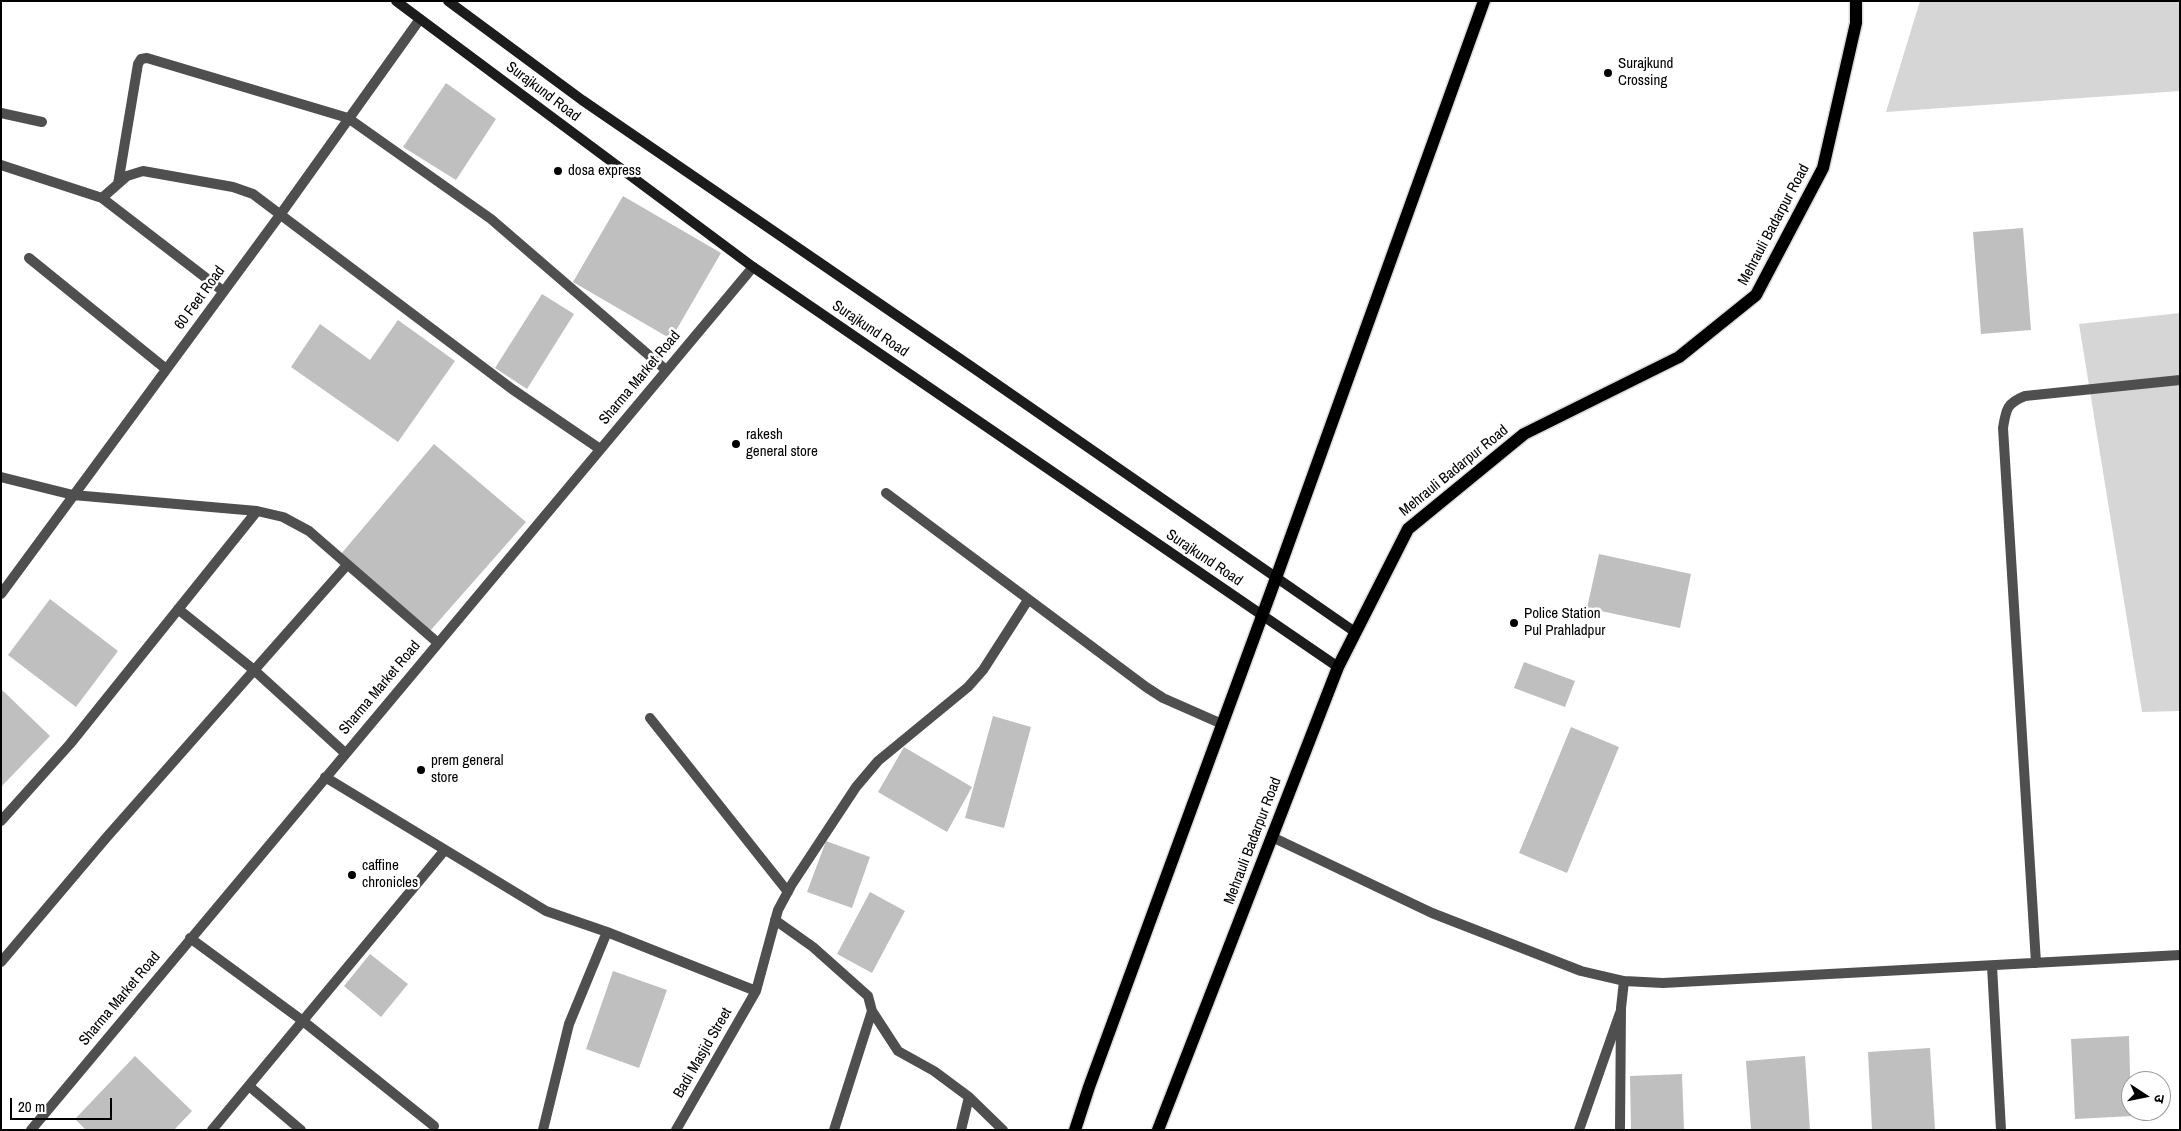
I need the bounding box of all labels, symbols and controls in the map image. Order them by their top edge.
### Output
place label: Surajkund Crossing [1618,55,1673,90]
street label: Surajkund Road [502,58,584,126]
marker: Surajkund Crossing [1602,67,1614,79]
street label: Mehrauli Badarpur Road [1734,161,1814,289]
place label: dosa express [568,162,641,180]
marker: dosa express [552,165,564,177]
street label: 60 Feet Road [171,263,229,333]
street label: Surajkund Road [828,297,912,361]
street label: Sharma Market Road [596,327,684,429]
street label: Mehrauli Badarpur Road [1396,422,1512,520]
place label: rakesh general store [746,426,818,461]
marker: rakesh general store [730,438,742,450]
street label: Surajkund Road [1162,526,1246,590]
place label: Police Station Pul Prahladpur [1524,605,1605,640]
marker: Police Station Pul Prahladpur [1508,617,1520,629]
street label: Sharma Market Road [336,637,424,739]
place label: prem general store [431,752,503,787]
marker: prem general store [415,764,427,776]
street label: Mehrauli Badarpur Road [1220,775,1286,907]
place label: caffine chronicles [362,857,418,892]
marker: caffine chronicles [346,869,358,881]
street label: Sharma Market Road [76,948,164,1050]
street label: Badi Masjid Street [670,1005,736,1101]
north arrow [2121,1071,2171,1121]
scale bar [12,1088,115,1120]
text: उ [2150,1093,2169,1104]
text: 20 m [18,1096,45,1117]

